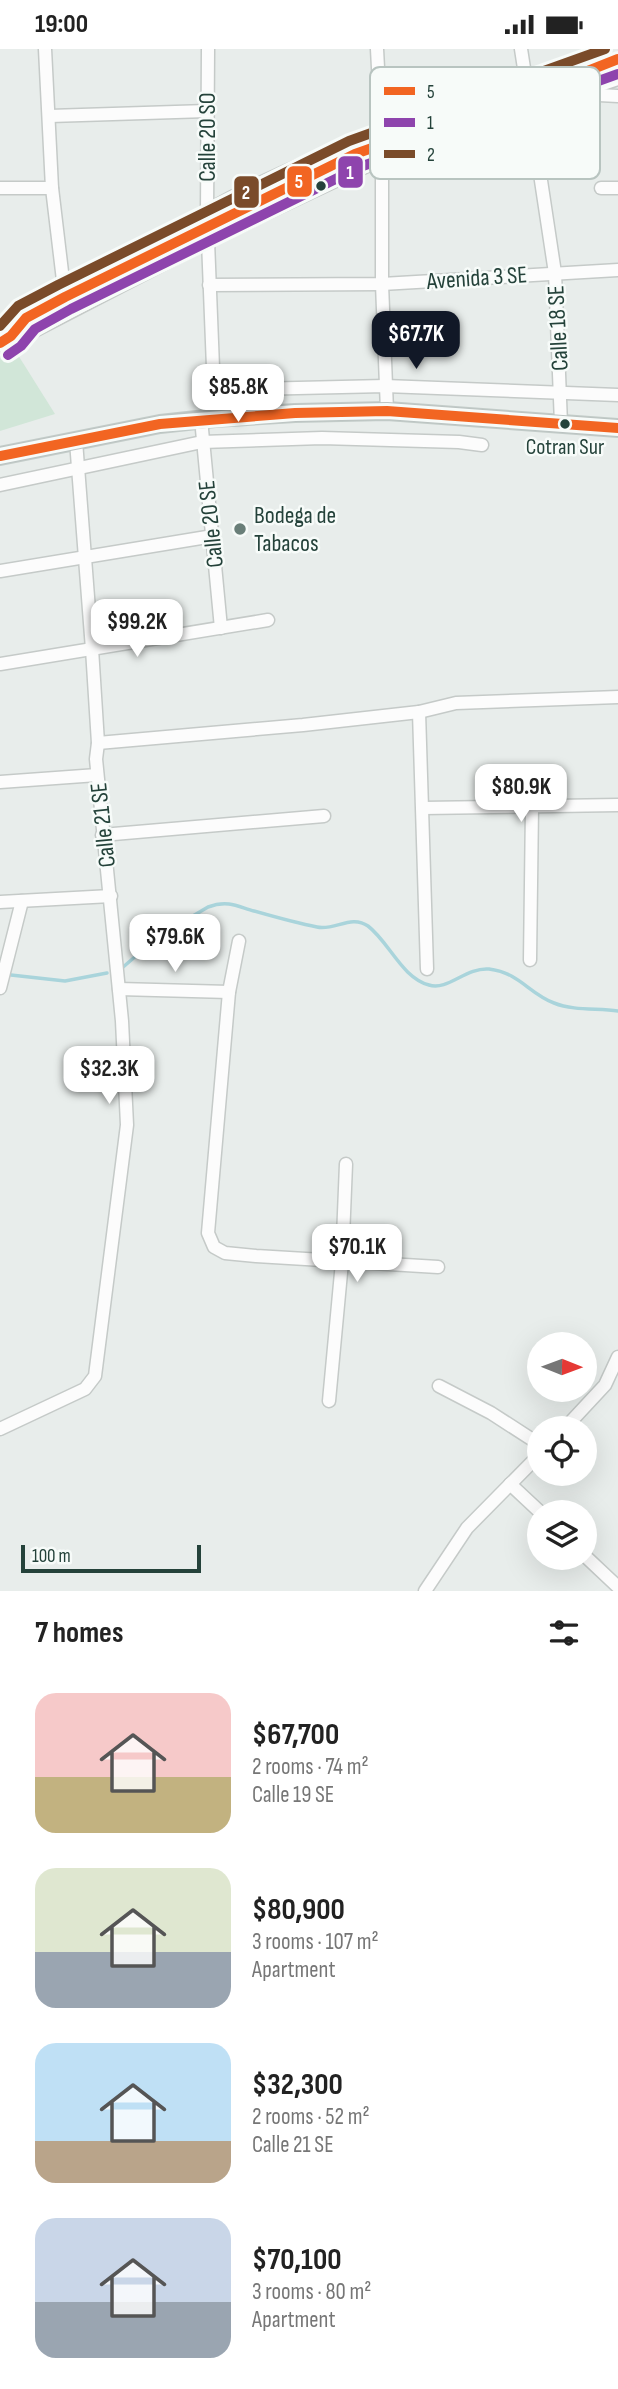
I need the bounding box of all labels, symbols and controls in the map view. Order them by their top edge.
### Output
text: 19:00 [35,9,88,40]
legend [370,67,600,179]
text: 5 [427,81,435,104]
street label: Calle 20 SO [193,92,222,182]
text: 1 [427,112,434,135]
text: 2 [427,144,435,167]
line badge: 1 [337,155,364,189]
text: 1 [346,162,354,185]
line badge: 5 [286,165,313,198]
text: 5 [295,171,303,194]
line badge: 2 [233,175,260,209]
unlabelled marker [314,179,328,193]
text: 2 [242,182,250,205]
street label: Avenida 3 SE [425,260,528,296]
street label: Calle 18 SE [541,284,575,372]
pin: $67.7K [359,311,473,371]
text: $67.7K [388,320,444,348]
pin: $85.8K [181,365,295,424]
text: $85.8K [208,373,268,401]
marker: Cotran Sur [558,417,572,431]
place label: Cotran Sur [526,434,604,461]
street label: Calle 20 SE [192,479,230,569]
place label: Bodega de Tabacos [254,501,336,558]
marker: Bodega de Tabacos [232,521,248,537]
pin: $99.2K [80,599,194,659]
text: $99.2K [107,608,167,636]
pin: $80.9K [464,765,578,824]
text: $80.9K [491,773,551,801]
street label: Calle 21 SE [84,781,122,869]
pin: $79.6K [118,915,232,974]
text: $79.6K [145,923,205,951]
pin: $32.3K [52,1047,166,1106]
text: $32.3K [79,1055,139,1083]
pin: $70.1K [300,1225,414,1284]
text: $70.1K [328,1233,386,1261]
north arrow [527,1332,597,1402]
map controls [527,1332,597,1570]
button: locate [527,1416,597,1486]
button: layers [527,1500,597,1570]
scale bar [21,1542,201,1574]
text: 100 m [32,1545,71,1568]
icon: filters [545,1614,583,1652]
text: 7 homes [35,1615,123,1651]
text: $67,700 [252,1717,339,1753]
icon: home [91,1721,175,1805]
text: 2 rooms · 74 m² [252,1753,369,1781]
text: Calle 19 SE [252,1781,334,1809]
text: $80,900 [252,1892,345,1928]
icon: home [91,1896,175,1980]
text: 3 rooms · 107 m² [252,1928,379,1956]
text: Apartment [252,1956,336,1984]
text: $32,300 [252,2067,343,2103]
icon: home [91,2071,175,2155]
text: 2 rooms · 52 m² [252,2103,370,2131]
text: Calle 21 SE [252,2131,334,2159]
text: $70,100 [252,2242,341,2278]
icon: home [91,2246,175,2330]
text: 3 rooms · 80 m² [252,2278,371,2306]
text: Apartment [252,2306,336,2334]

